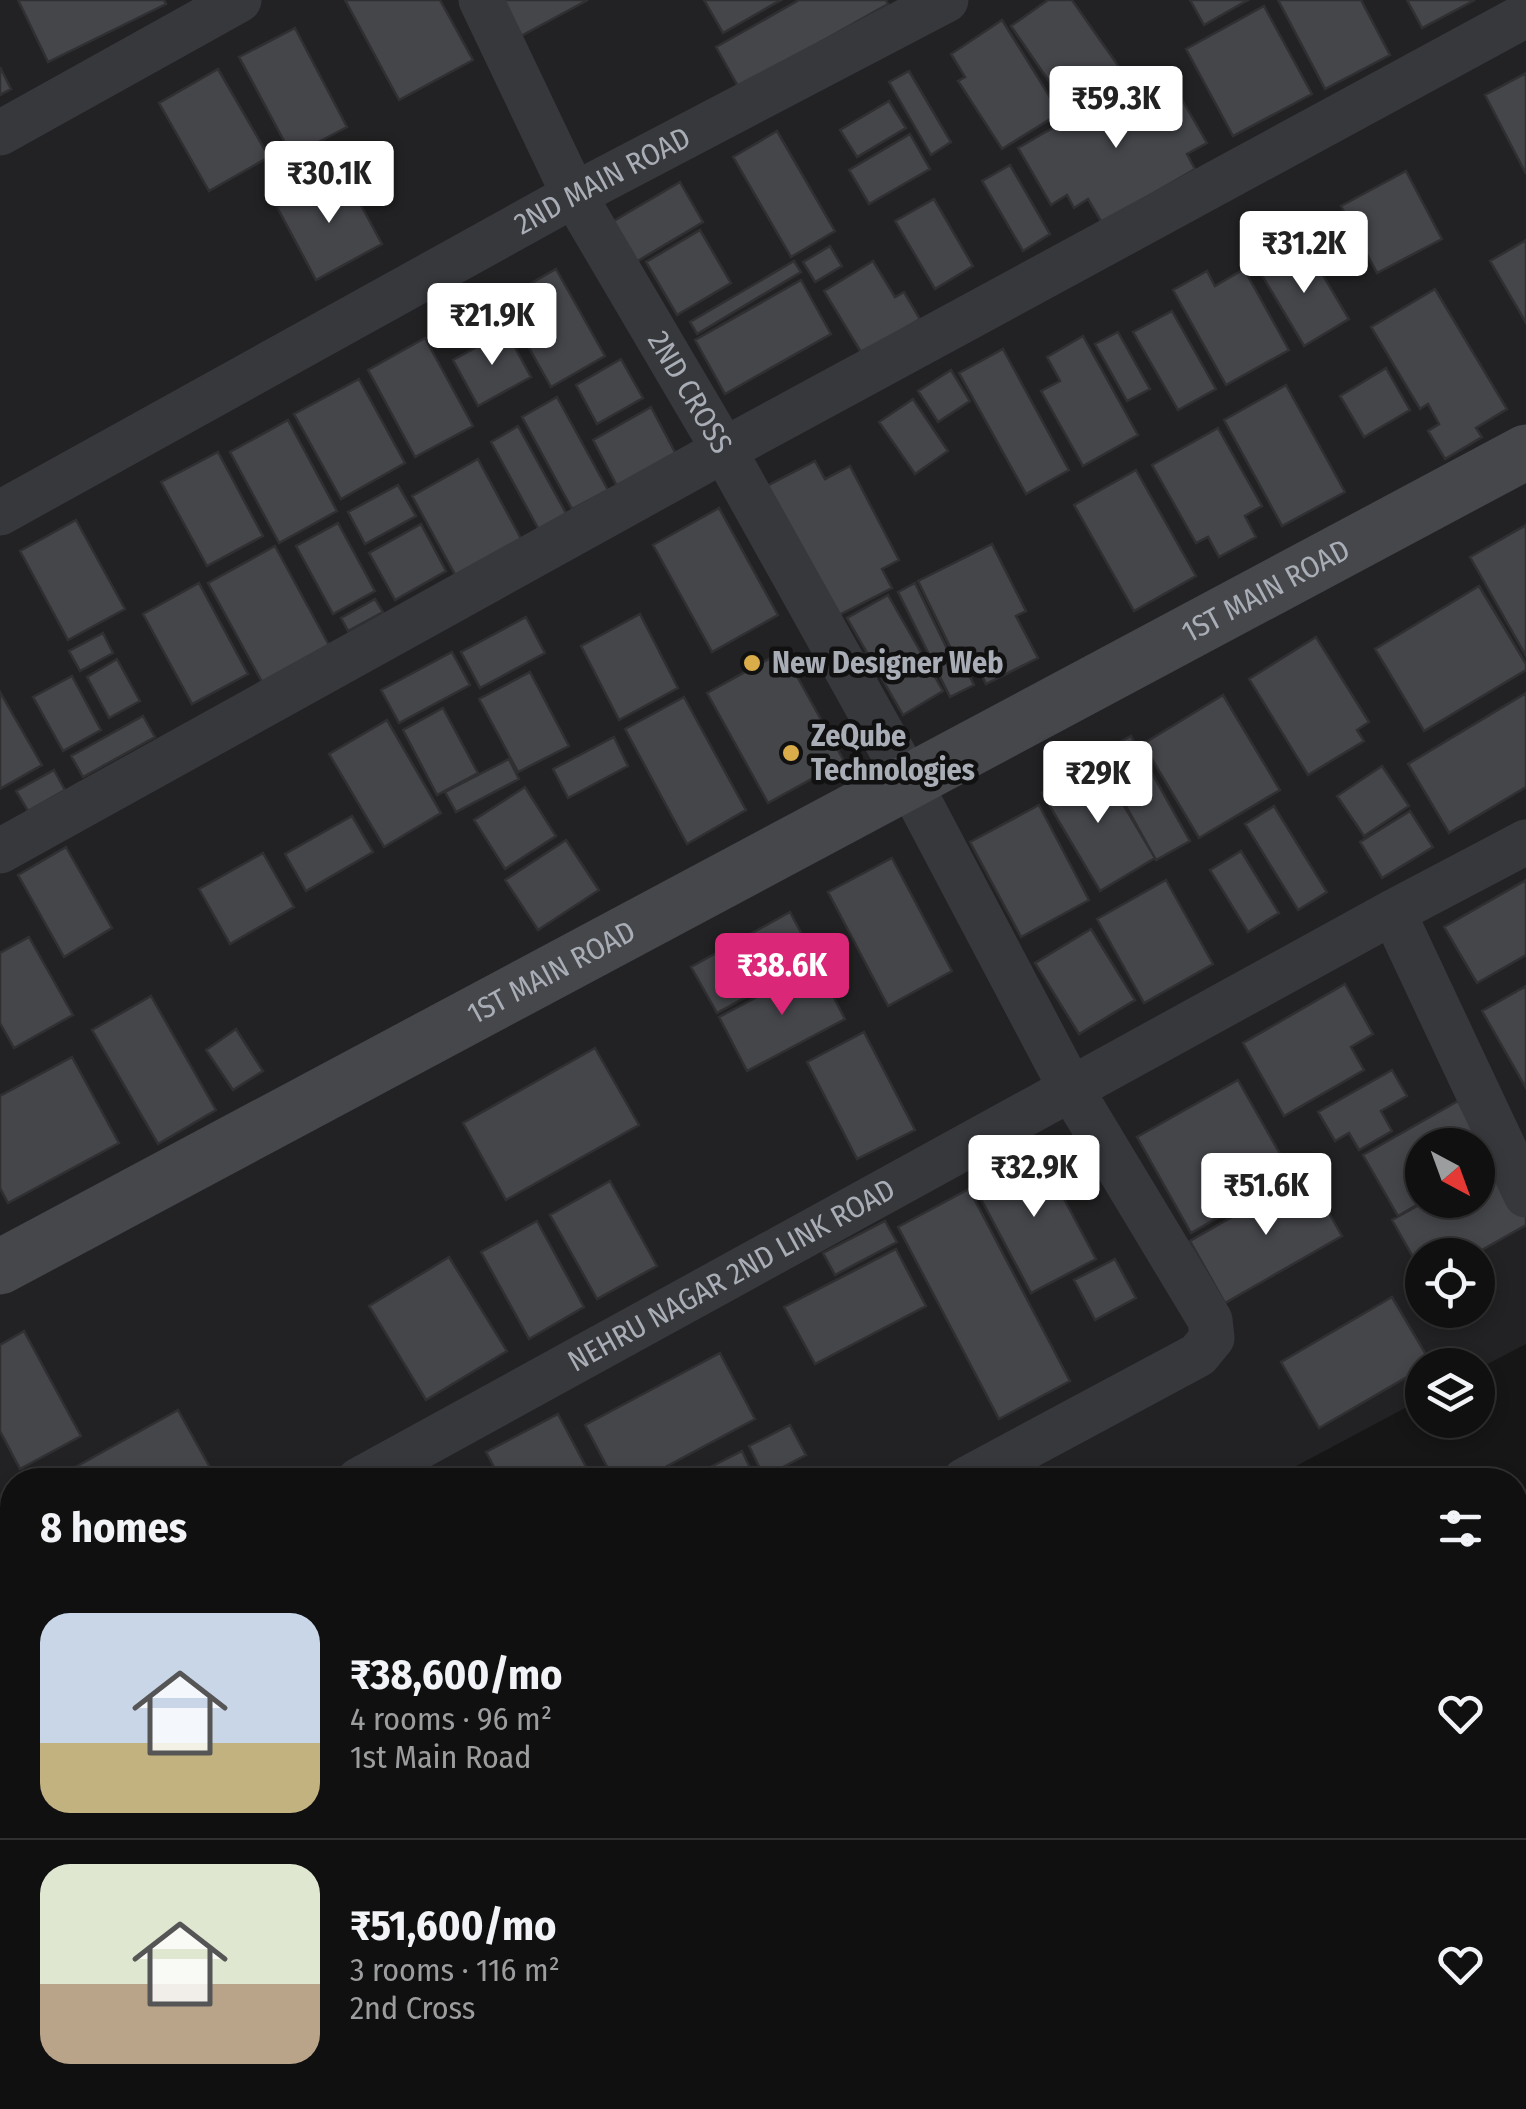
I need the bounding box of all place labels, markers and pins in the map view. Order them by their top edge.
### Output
pin: ₹59.3K [1035,66,1197,151]
pin: ₹30.1K [248,141,410,226]
pin: ₹31.2K [1223,211,1385,296]
pin: ₹21.9K [411,283,573,368]
place label: New Designer Web [772,645,1003,681]
marker: New Designer Web [741,652,763,674]
place label: ZeQube Technologies [811,718,975,788]
pin: ₹29K [1039,741,1157,826]
marker: ZeQube Technologies [780,742,802,764]
pin: ₹38.6K [701,933,863,1018]
pin: ₹32.9K [953,1135,1115,1220]
pin: ₹51.6K [1185,1153,1347,1238]

